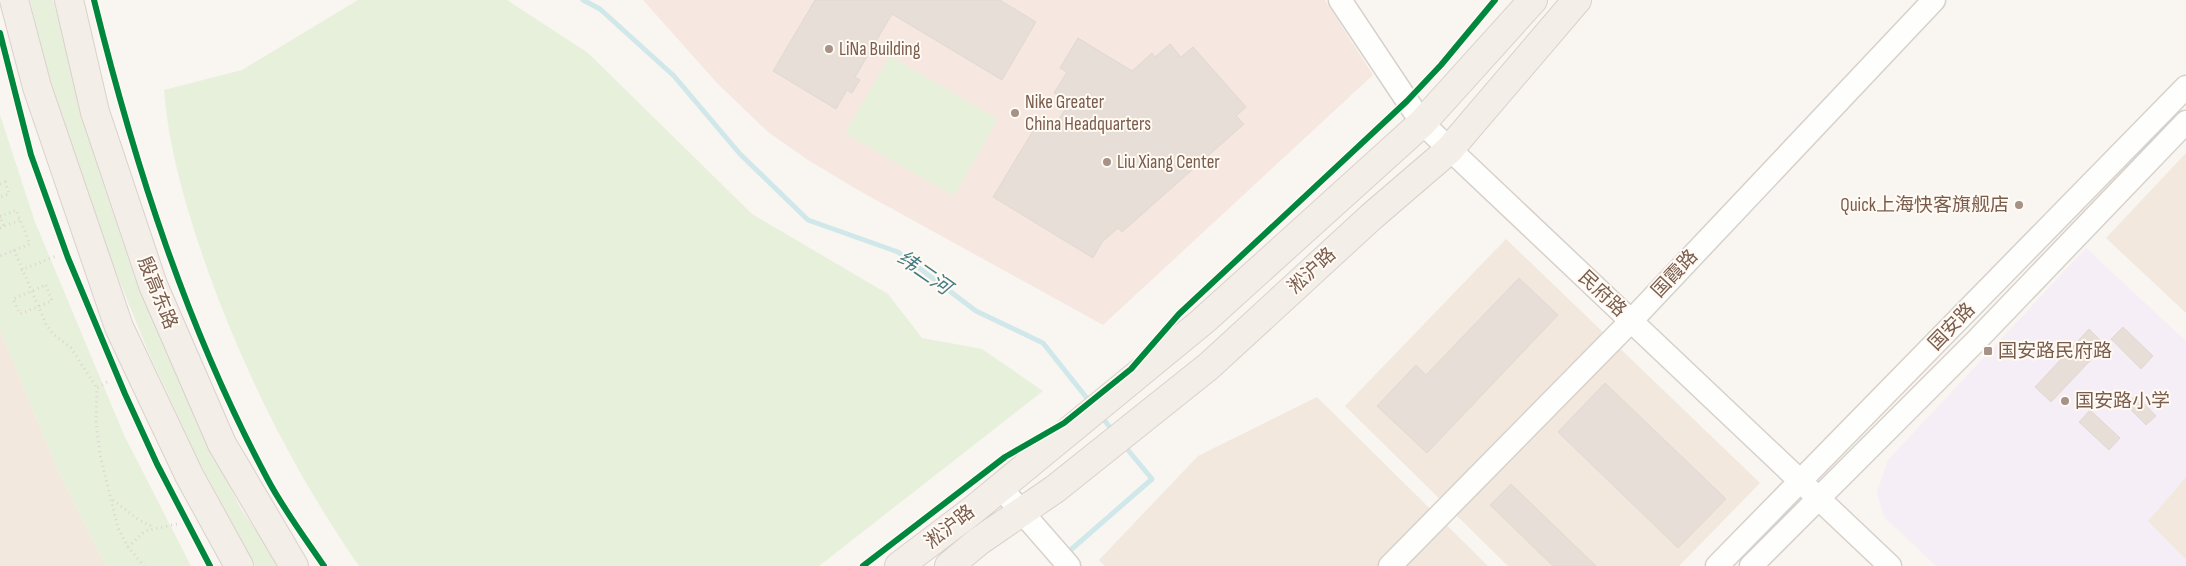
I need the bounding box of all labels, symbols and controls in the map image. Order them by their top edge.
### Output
place label: LiNa Building [839,38,921,61]
marker: LiNa Building [823,43,835,55]
place label: Nike Greater China Headquarters [1025,91,1151,136]
marker: Nike Greater China Headquarters [1009,107,1021,119]
place label: Liu Xiang Center [1117,151,1220,174]
marker: Liu Xiang Center [1101,156,1113,168]
place label: Quick上海快客旗舰店 [1840,194,2009,217]
marker: Quick上海快客旗舰店 [2013,199,2025,211]
street label: 淞沪路 [1283,243,1341,299]
street label: 国霞路 [1647,245,1703,303]
water label: 纬二河 [893,246,959,302]
street label: 殷高东路 [132,253,182,333]
street label: 民府路 [1573,266,1631,322]
street label: 国安路 [1924,299,1980,355]
place label: 国安路民府路 [1998,340,2112,363]
marker: 国安路民府路 [1982,345,1994,357]
place label: 国安路小学 [2075,390,2170,413]
marker: 国安路小学 [2059,395,2071,407]
street label: 淞沪路 [920,500,980,554]

